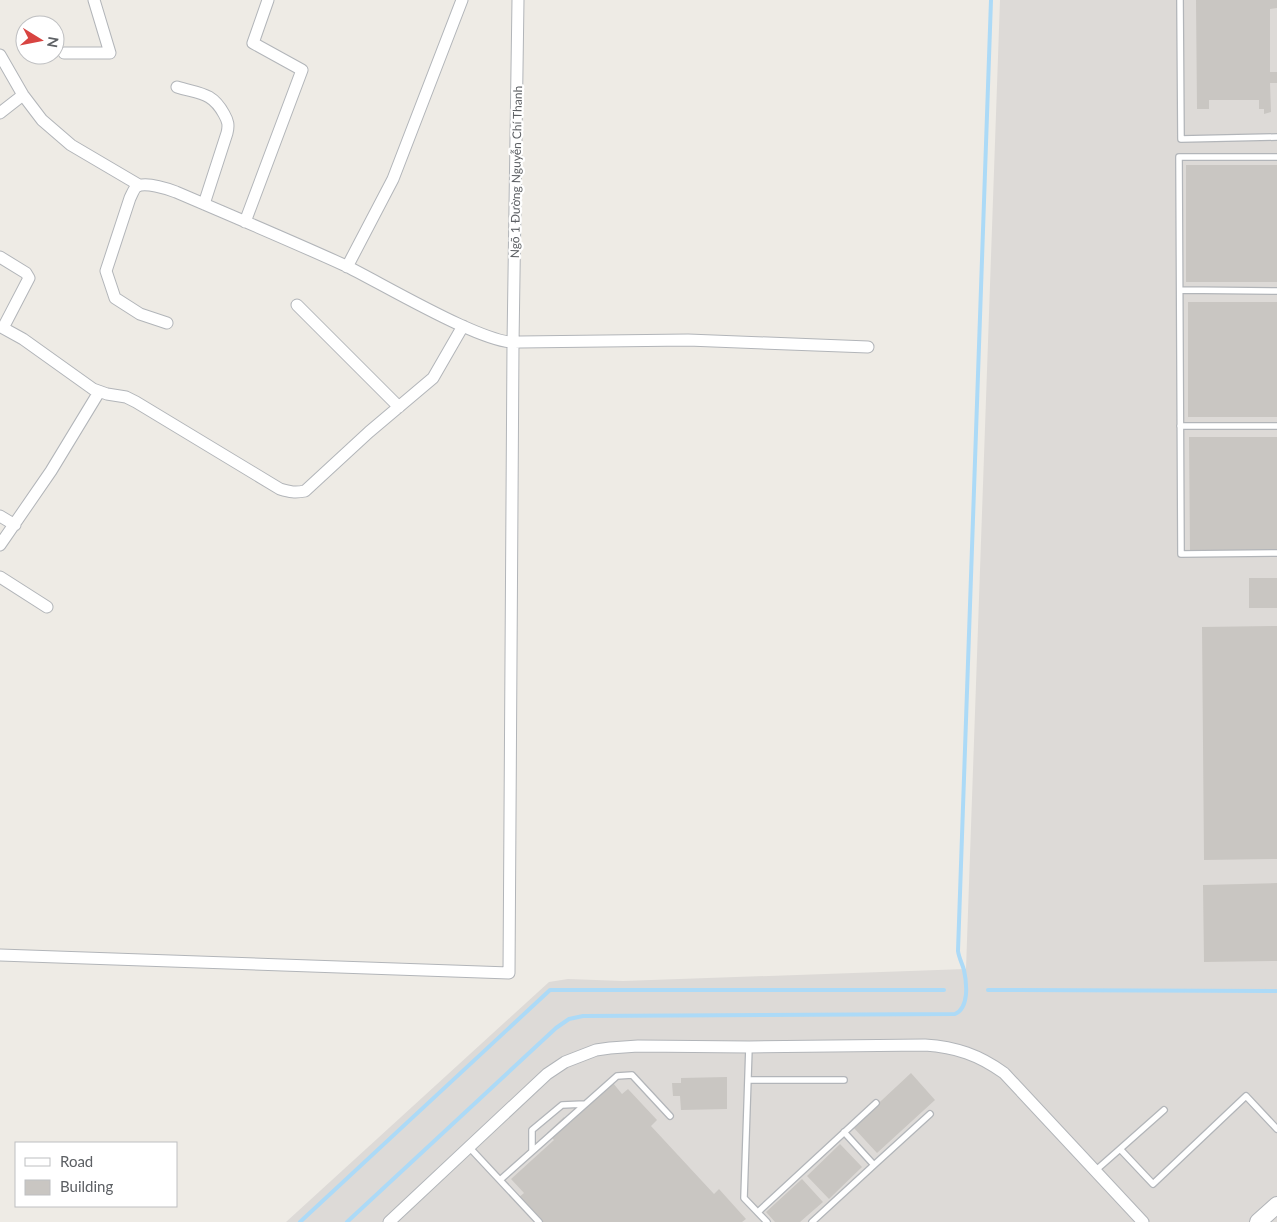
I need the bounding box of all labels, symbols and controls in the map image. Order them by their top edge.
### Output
north arrow [15,15,65,65]
text: N [44,36,63,49]
street label: Ngõ 1 Đường Nguyễn Chí Thanh [507,86,525,258]
legend [15,1142,178,1207]
text: Road [60,1152,93,1170]
text: Building [60,1177,113,1195]

